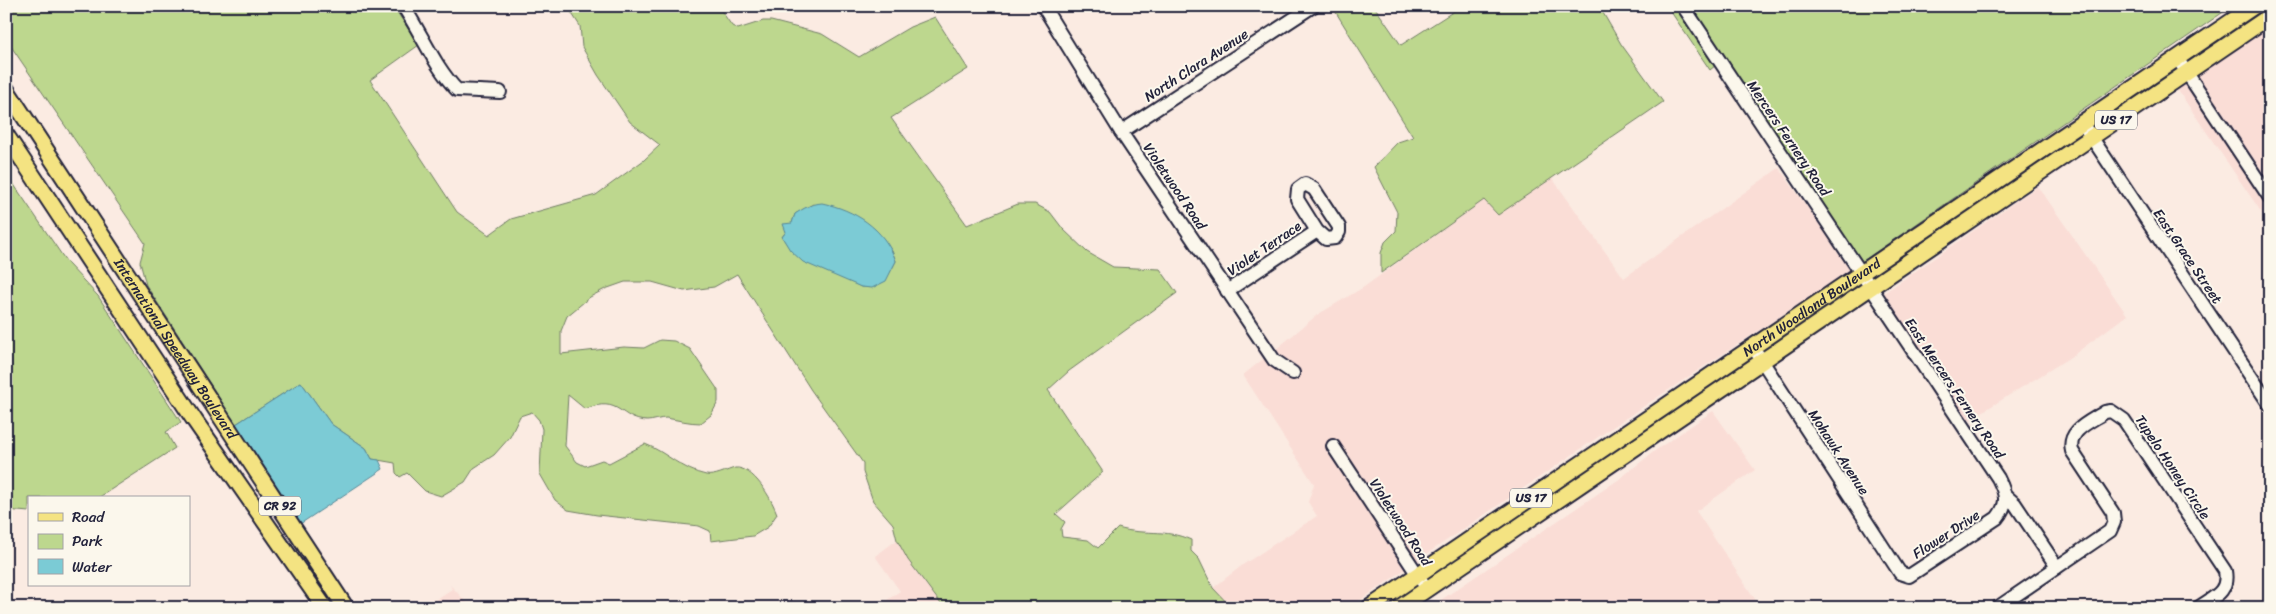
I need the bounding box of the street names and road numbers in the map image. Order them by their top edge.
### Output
street label: North Clara Avenue [1139,22,1254,109]
street label: Mercers Fernery Road [1740,75,1838,203]
road number: US 17 [2095,110,2137,130]
street label: Violetwood Road [1136,137,1214,236]
street label: East Grace Street [2146,203,2229,309]
street label: Violet Terrace [1222,214,1307,283]
street label: North Woodland Boulevard [1737,250,1887,364]
street label: International Speedway Boulevard [106,252,245,446]
street label: East Mercers Fernery Road [1898,312,2012,465]
street label: Mohawk Avenue [1801,404,1876,500]
street label: Tupelo Honey Circle [2128,410,2217,525]
street label: Violetwood Road [1363,473,1439,573]
road number: US 17 [1510,488,1552,508]
road number: CR 92 [259,496,301,516]
street label: Flower Drive [1907,503,1985,566]

